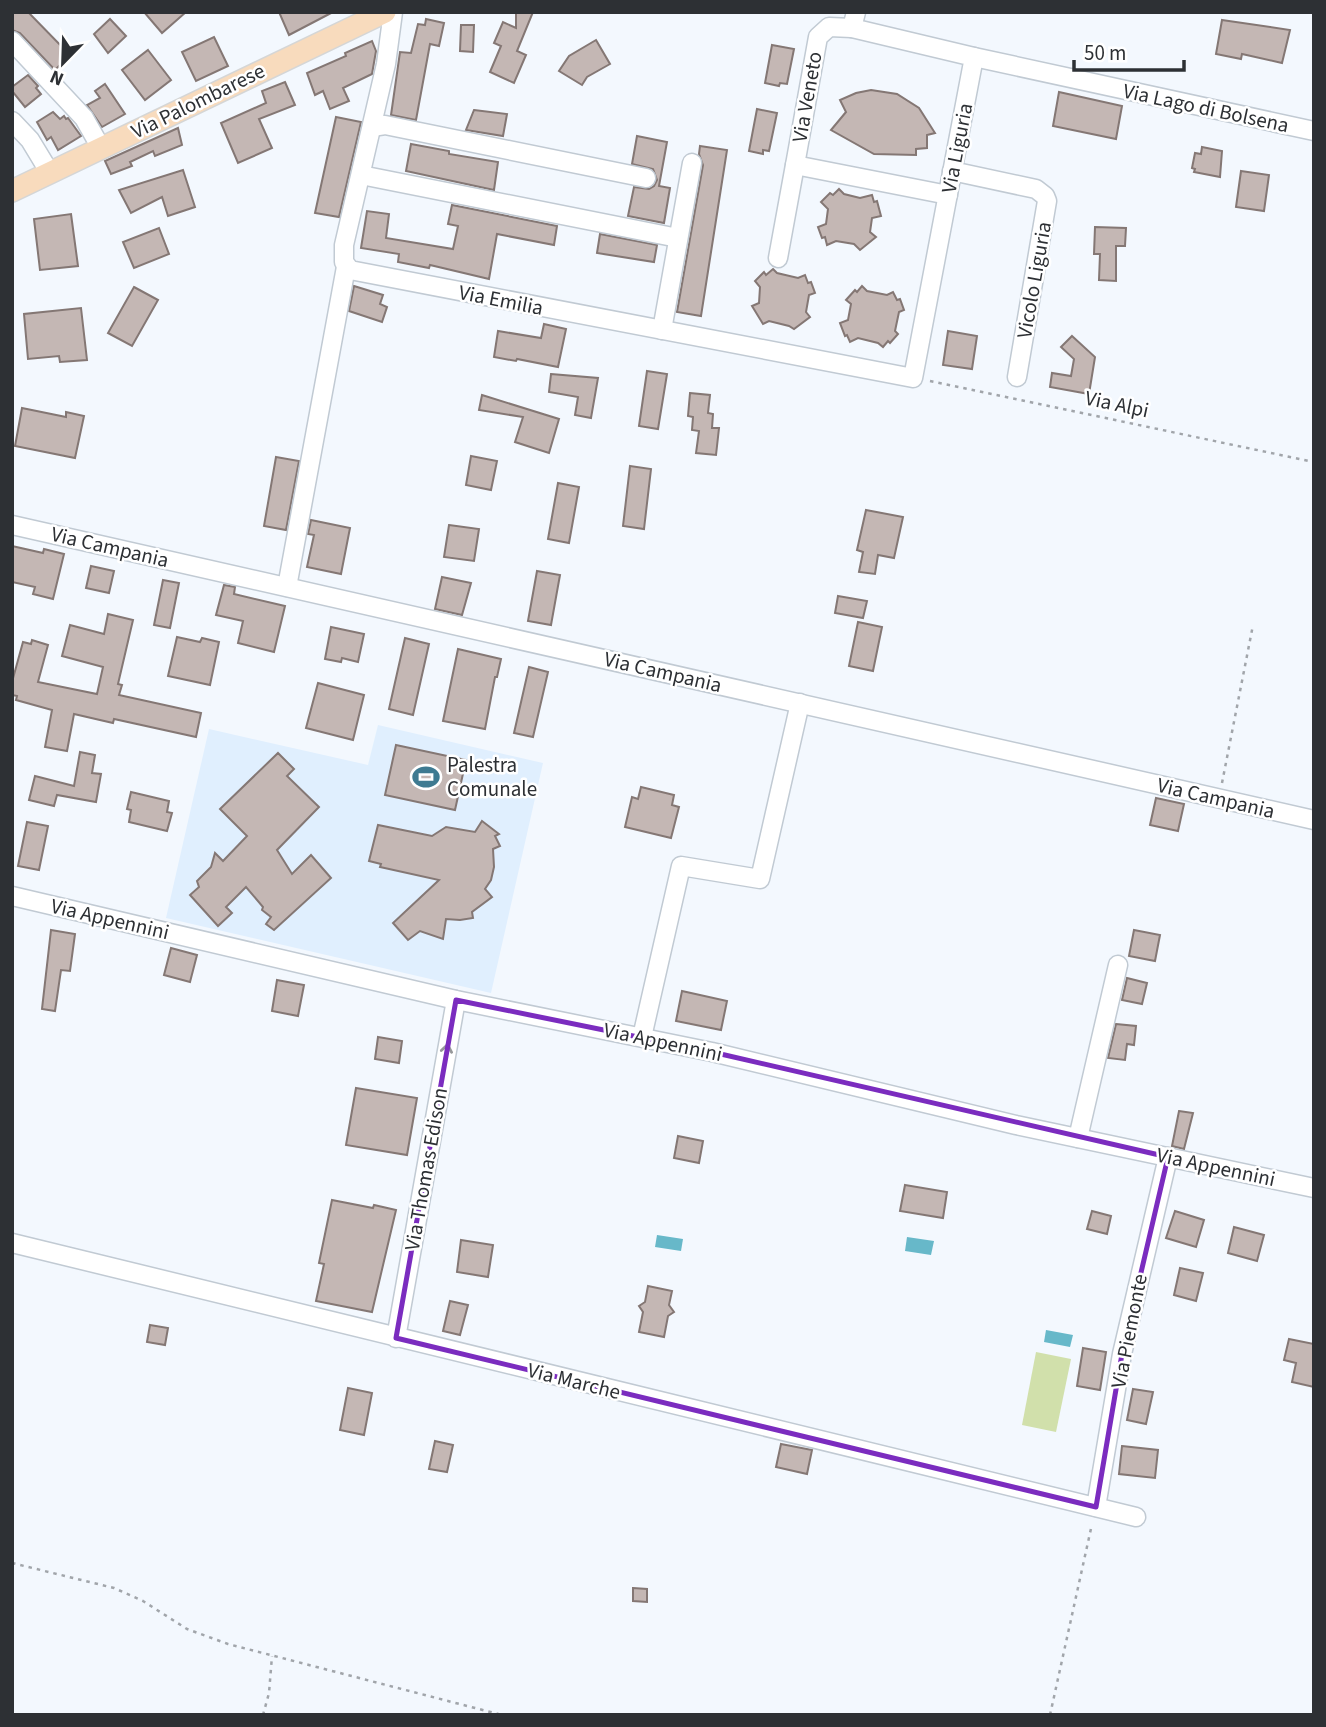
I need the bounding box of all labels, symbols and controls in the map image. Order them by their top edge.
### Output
north arrow [28,28,98,98]
scale bar [1074,28,1184,72]
text: 50 m [1084,38,1126,68]
street label: Via Veneto [784,49,830,145]
street label: Via Palombarese [126,56,270,146]
text: N [46,62,68,92]
street label: Via Lago di Bolsena [1120,76,1292,140]
street label: Via Liguria [934,100,980,196]
street label: Vicolo Liguria [1009,219,1059,341]
street label: Via Emilia [456,277,546,323]
street label: Via Alpi [1082,383,1152,425]
street label: Via Campania [48,519,172,575]
street label: Via Campania [601,644,725,700]
place label: Palestra Comunale [447,750,537,804]
sports icon: Palestra Comunale [411,762,441,792]
street label: Via Campania [1154,770,1278,826]
street label: Via Appennini [48,891,172,947]
street label: Via Appennini [601,1015,725,1069]
one-way arrow [440,1043,453,1066]
street label: Via Thomas Edison [397,1085,455,1253]
street label: Via Appennini [1154,1140,1278,1194]
street label: Via Piemonte [1103,1271,1155,1391]
street label: Via Marche [524,1355,624,1407]

